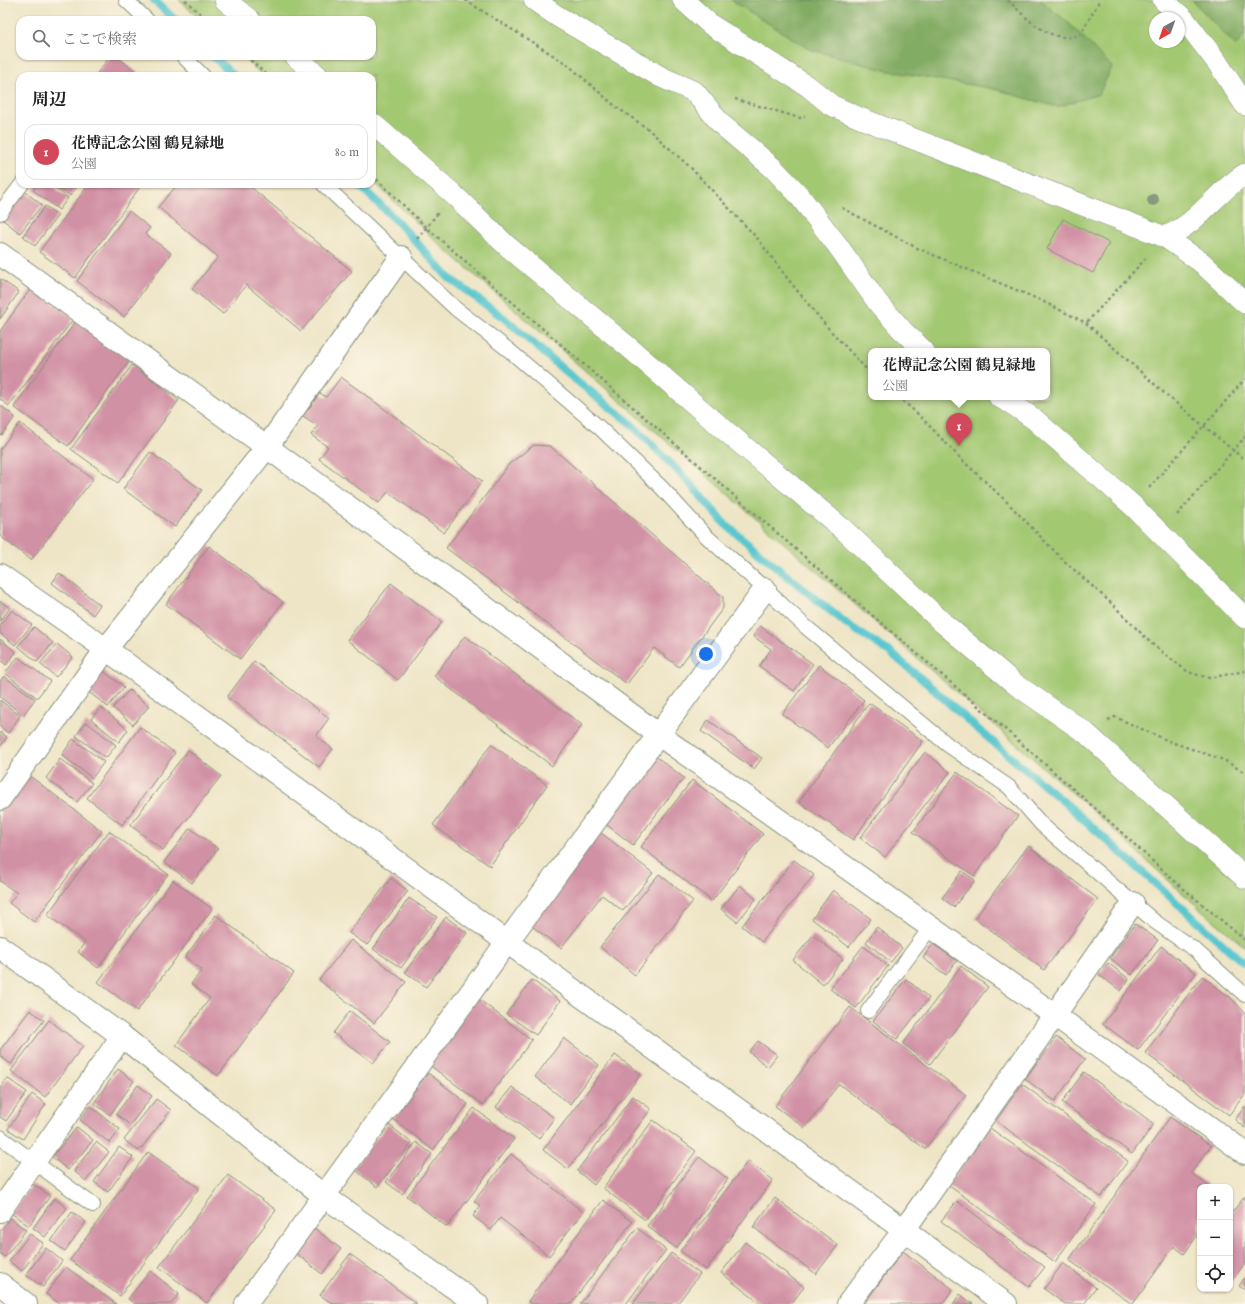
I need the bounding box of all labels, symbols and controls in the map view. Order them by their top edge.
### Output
north arrow [1149,12,1185,48]
search box [16,16,376,60]
icon: search [30,27,52,49]
text: ここで検索 [62,30,137,49]
text: 周辺 [32,90,66,111]
text: 花博記念公園 鶴見緑地 [71,134,224,153]
text: 1 [44,144,48,161]
text: 80 m [335,144,359,161]
text: 公園 [71,156,97,173]
popup [868,348,1050,400]
text: 花博記念公園 鶴見緑地 [882,356,1036,375]
text: 公園 [882,378,908,395]
pin: 1 [946,413,972,446]
your location [696,644,716,664]
map controls [1197,1184,1233,1292]
button: + [1197,1184,1233,1220]
button: − [1197,1220,1233,1256]
button: locate [1197,1256,1233,1292]

